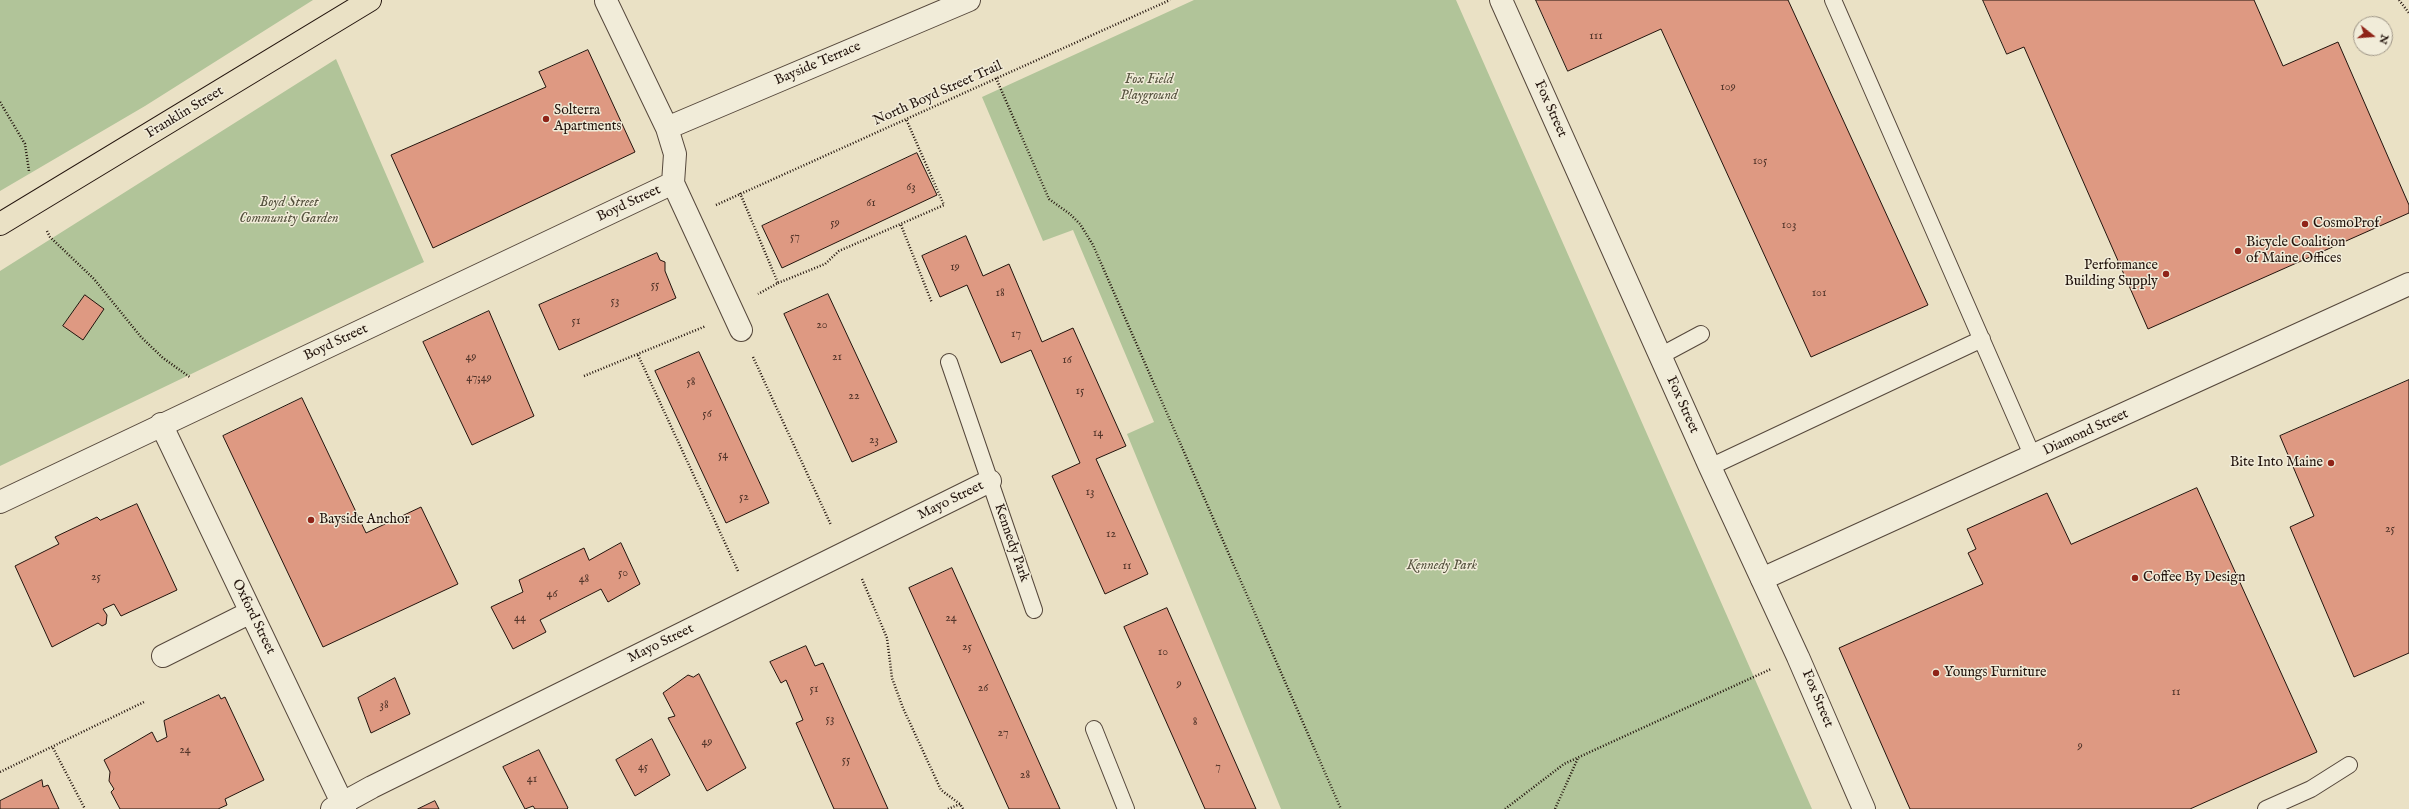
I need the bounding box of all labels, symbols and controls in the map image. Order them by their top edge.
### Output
north arrow [2353,16,2393,56]
house number: 111 [1589,30,1603,44]
text: N [2375,33,2392,46]
street label: Bayside Terrace [772,38,864,90]
street label: North Boyd Street Trail [871,58,1005,130]
park label: Fox Field Playground [1120,72,1178,104]
street label: Fox Street [1530,78,1570,140]
house number: 109 [1720,81,1736,95]
street label: Franklin Street [143,83,227,143]
place label: Solterra Apartments [554,103,621,136]
marker: Solterra Apartments [541,114,551,124]
house number: 105 [1753,155,1767,169]
house number: 63 [906,181,916,195]
street label: Boyd Street [594,182,664,226]
park label: Boyd Street Community Garden [239,195,339,228]
house number: 61 [866,197,876,211]
place label: CosmoProf [2313,216,2379,232]
house number: 59 [830,217,840,231]
house number: 103 [1782,219,1796,233]
marker: CosmoProf [2300,219,2310,229]
house number: 57 [790,231,800,245]
place label: Bicycle Coalition of Maine Offices [2246,235,2345,268]
marker: Bicycle Coalition of Maine Offices [2233,246,2243,256]
place label: Performance Building Supply [2065,258,2158,290]
house number: 19 [950,261,960,275]
marker: Performance Building Supply [2161,269,2171,279]
house number: 55 [651,279,659,293]
house number: 18 [995,287,1005,301]
house number: 101 [1812,287,1826,301]
house number: 53 [611,295,619,309]
house number: 51 [572,315,580,329]
house number: 20 [816,319,828,333]
street label: Boyd Street [301,321,371,365]
house number: 17 [1011,328,1021,342]
house number: 49 [465,351,477,365]
house number: 21 [832,351,842,365]
house number: 16 [1062,354,1072,368]
house number: 47;49 [466,372,492,386]
street label: Fox Street [1662,374,1702,436]
house number: 58 [686,376,696,390]
house number: 15 [1076,385,1084,399]
house number: 22 [848,390,860,404]
street label: Diamond Street [2041,406,2131,460]
house number: 56 [702,408,712,422]
house number: 14 [1093,427,1103,441]
house number: 23 [869,434,879,448]
house number: 54 [718,449,728,463]
place label: Bite Into Maine [2230,455,2323,471]
marker: Bite Into Maine [2326,458,2336,468]
street label: Mayo Street [915,478,987,524]
house number: 13 [1086,486,1094,500]
house number: 52 [739,491,749,505]
street label: Kennedy Park [990,502,1032,584]
place label: Bayside Anchor [319,512,410,528]
marker: Bayside Anchor [306,515,316,525]
house number: 25 [2385,523,2395,537]
house number: 12 [1106,528,1116,542]
park label: Kennedy Park [1407,558,1477,574]
house number: 11 [1123,560,1131,574]
house number: 50 [618,567,628,581]
place label: Coffee By Design [2143,570,2245,586]
house number: 25 [91,571,101,585]
house number: 48 [579,573,589,587]
marker: Coffee By Design [2130,573,2140,583]
street label: Oxford Street [228,577,278,657]
house number: 46 [547,588,557,602]
house number: 44 [514,612,526,626]
house number: 24 [945,612,957,626]
street label: Mayo Street [625,621,697,667]
house number: 25 [962,641,972,655]
house number: 10 [1158,646,1168,660]
place label: Youngs Furniture [1944,665,2046,681]
street label: Fox Street [1797,668,1837,730]
marker: Youngs Furniture [1931,668,1941,678]
house number: 9 [1176,678,1182,692]
house number: 26 [978,682,988,696]
house number: 51 [810,683,818,697]
house number: 11 [2172,686,2180,700]
house number: 38 [379,699,389,713]
house number: 53 [826,713,834,727]
house number: 8 [1193,716,1197,730]
house number: 27 [997,727,1009,741]
house number: 49 [701,736,713,750]
house number: 9 [2077,740,2083,754]
house number: 24 [179,744,191,758]
house number: 55 [842,754,850,768]
house number: 45 [638,761,648,775]
house number: 7 [1215,761,1221,775]
house number: 28 [1020,769,1030,783]
house number: 41 [527,773,537,787]

